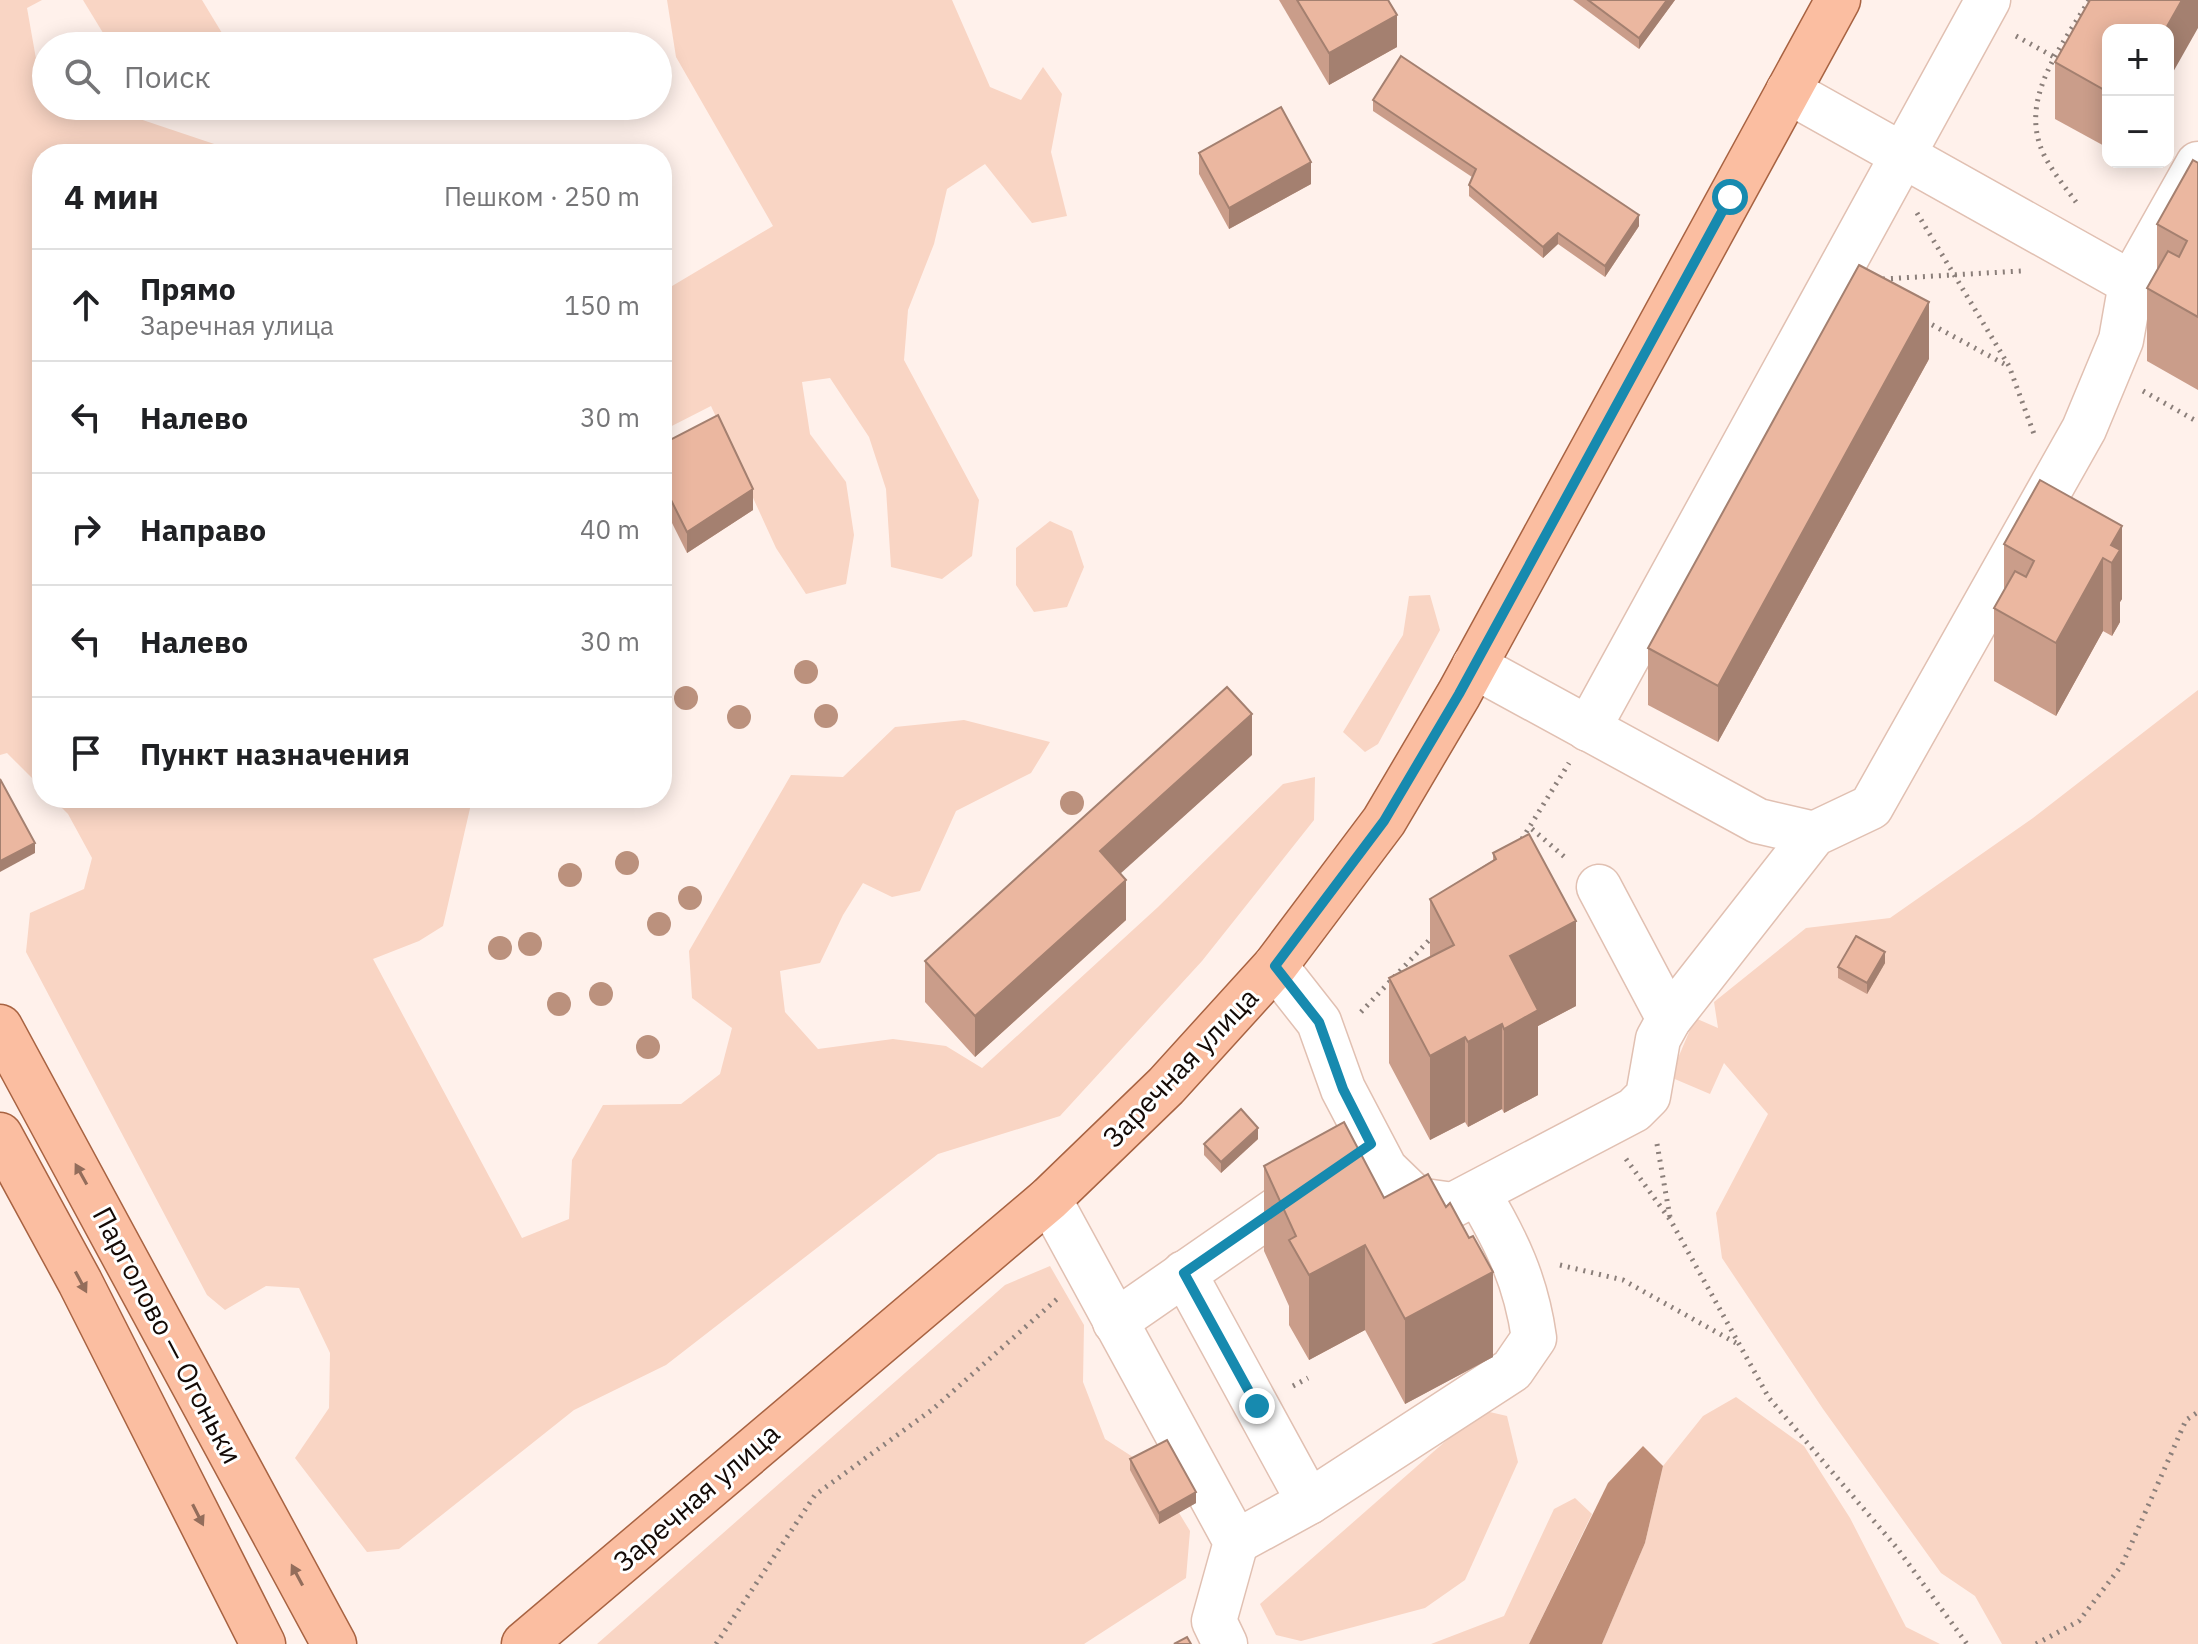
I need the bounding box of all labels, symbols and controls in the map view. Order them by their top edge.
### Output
map controls [2102,24,2174,168]
button: + [2102,24,2174,96]
search box [32,32,672,120]
icon: search [60,54,104,98]
text: Поиск [124,57,211,96]
button: − [2102,96,2174,168]
text: 4 мин [64,174,159,218]
text: Пешком · 250 m [444,179,640,213]
route start [1712,179,1748,215]
text: Прямо [140,269,236,308]
icon: ahead [64,283,108,327]
text: 150 m [564,288,640,322]
text: Заречная улица [140,308,334,342]
icon: left [64,395,108,439]
text: Налево [140,398,248,437]
text: 30 m [580,400,640,434]
icon: right [64,507,108,551]
text: Направо [140,510,266,549]
text: 40 m [580,512,640,546]
icon: left [64,619,108,663]
text: Налево [140,622,248,661]
text: 30 m [580,624,640,658]
icon: arrive [64,731,108,775]
text: Пункт назначения [140,734,410,773]
street label: Заречная улица [1094,979,1266,1155]
one-way arrow [74,1162,87,1185]
street label: Парголово — Огоньки [85,1200,251,1470]
one-way arrow [74,1271,87,1294]
route end [1239,1388,1275,1424]
street label: Заречная улица [605,1415,787,1579]
one-way arrow [191,1503,205,1526]
one-way arrow [290,1564,303,1587]

